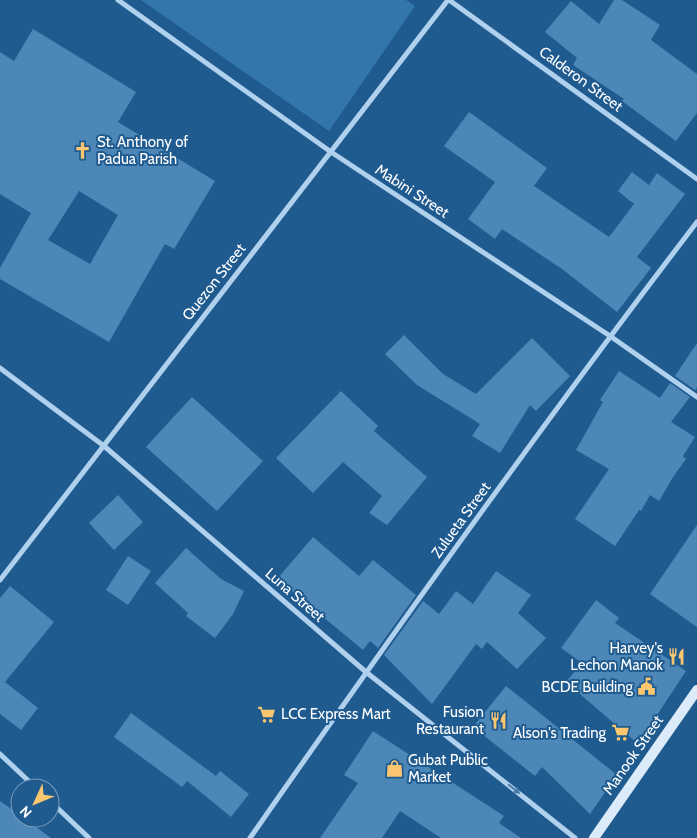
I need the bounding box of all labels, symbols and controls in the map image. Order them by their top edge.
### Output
street label: Calderon Street [536,43,626,115]
place label: St. Anthony of Padua Parish [97,133,188,168]
church icon: St. Anthony of Padua Parish [73,141,93,161]
street label: Mabini Street [372,160,452,222]
street label: Quezon Street [178,240,250,324]
street label: Zulueta Street [428,479,494,561]
street label: Luna Street [262,564,328,626]
place label: Harvey's Lechon Manok [570,639,663,674]
restaurant icon: Harvey's Lechon Manok [667,647,687,667]
public building icon: BCDE Building [637,677,657,697]
place label: BCDE Building [541,678,634,696]
place label: Fusion Restaurant [416,703,484,738]
supermarket icon: LCC Express Mart [257,704,277,724]
place label: LCC Express Mart [281,705,391,723]
restaurant icon: Fusion Restaurant [488,711,508,731]
street label: Manook Street [599,712,667,798]
supermarket icon: Alson's Trading [610,723,630,743]
place label: Alson's Trading [513,724,607,742]
place label: Gubat Public Market [408,751,488,786]
shop icon: Gubat Public Market [384,759,404,779]
north arrow [10,778,60,828]
one-way arrow [507,784,520,795]
text: N [16,802,36,822]

